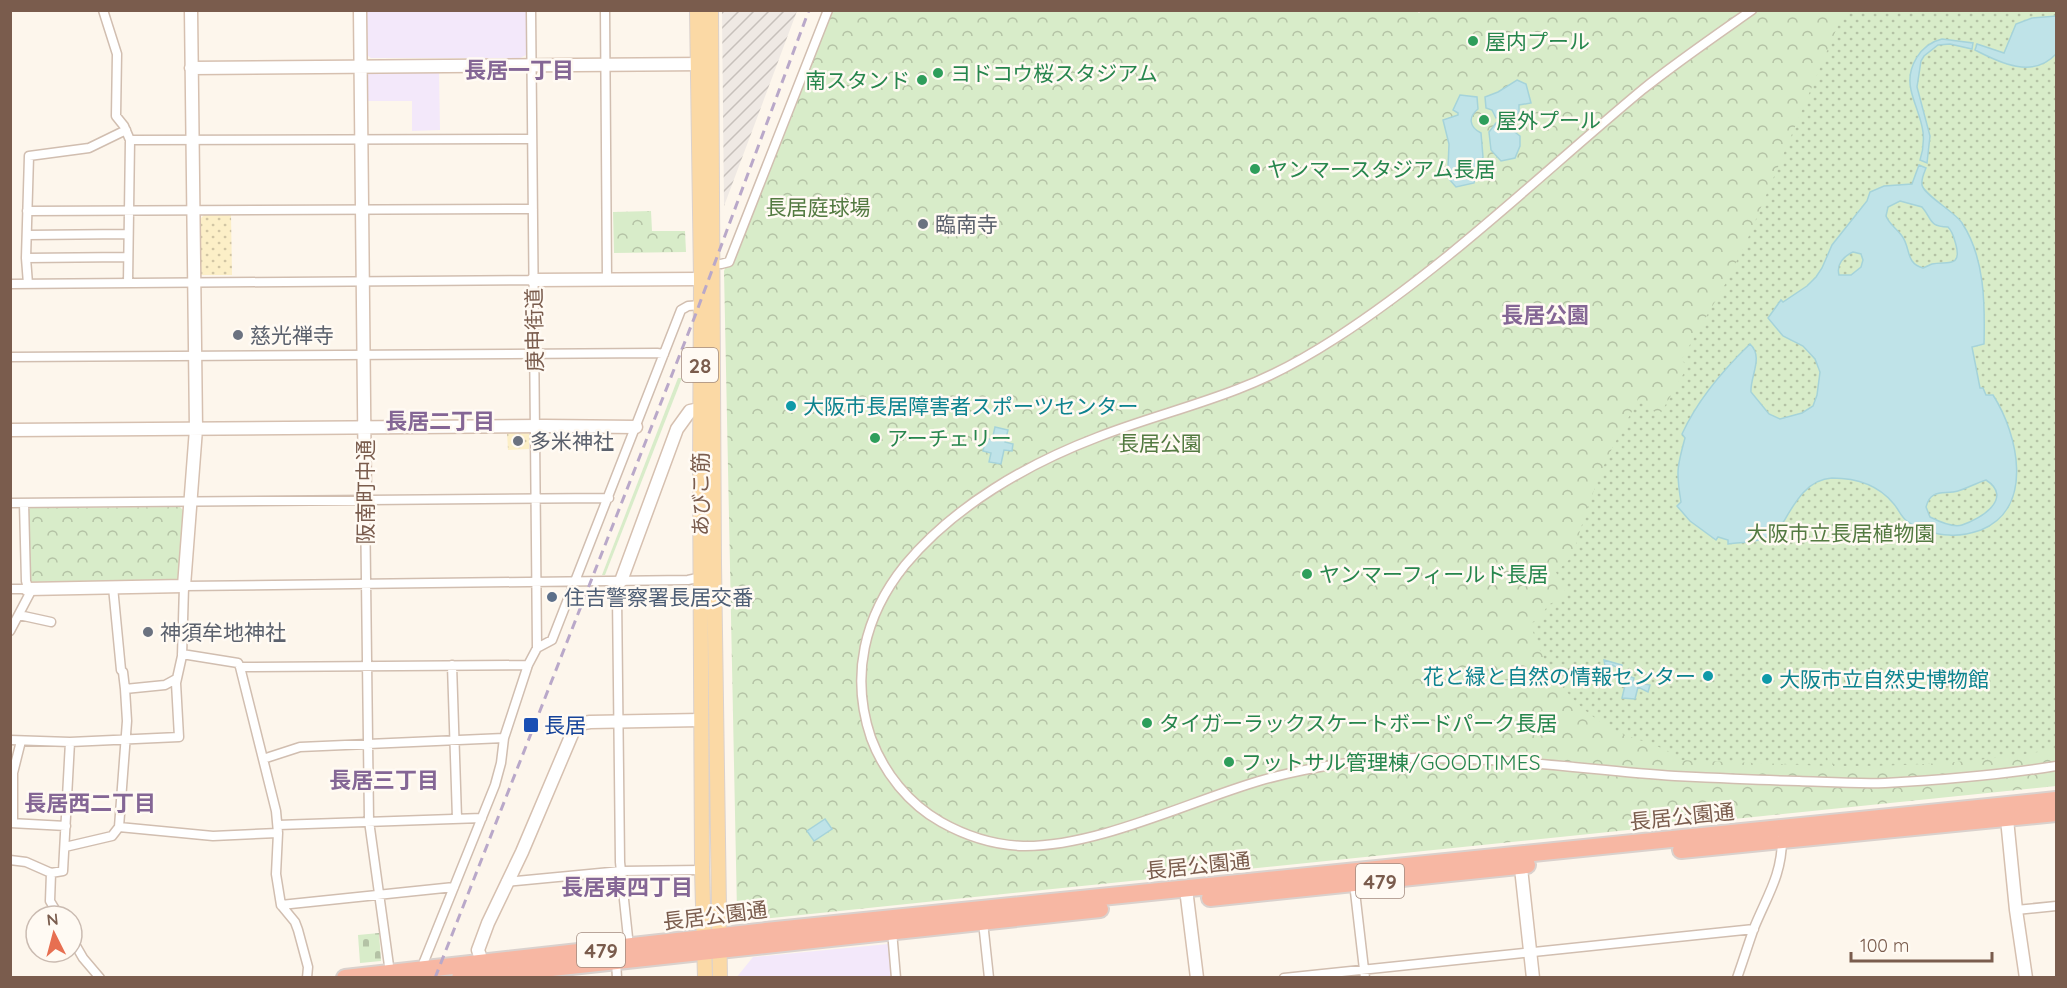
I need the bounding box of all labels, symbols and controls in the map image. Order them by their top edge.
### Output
place label: 屋内プール [1485,28,1590,54]
marker: 屋内プール [1466,34,1480,48]
district label: 長居一丁目 [464,56,574,84]
place label: ヨドコウ桜スタジアム [950,60,1158,86]
marker: ヨドコウ桜スタジアム [931,66,945,80]
place label: 南スタンド [805,67,910,93]
marker: 南スタンド [915,73,929,87]
place label: 屋外プール [1496,107,1601,133]
marker: 屋外プール [1477,113,1491,127]
place label: ヤンマースタジアム長居 [1267,156,1495,182]
marker: ヤンマースタジアム長居 [1248,162,1262,176]
park label: 長居庭球場 [766,194,871,220]
place label: 臨南寺 [935,211,998,237]
marker: 臨南寺 [916,217,930,231]
street label: 庚申街道 [520,288,548,372]
district label: 長居公園 [1501,301,1589,329]
place label: 慈光禅寺 [250,322,334,348]
marker: 慈光禅寺 [231,328,245,342]
road number: 28 [682,348,718,382]
place label: 大阪市長居障害者スポーツセンター [803,393,1139,419]
marker: 大阪市長居障害者スポーツセンター [784,399,798,413]
district label: 長居二丁目 [385,407,495,435]
place label: アーチェリー [887,425,1012,451]
place label: 多米神社 [530,428,614,454]
park label: 長居公園 [1118,430,1202,456]
marker: アーチェリー [868,431,882,445]
marker: 多米神社 [511,434,525,448]
street label: 阪南町中通 [352,440,378,545]
street label: あびこ筋 [687,452,713,536]
park label: 大阪市立長居植物園 [1747,520,1936,546]
place label: ヤンマーフィールド長居 [1319,561,1548,587]
marker: ヤンマーフィールド長居 [1300,567,1314,581]
place label: 住吉警察署長居交番 [564,584,753,610]
marker: 住吉警察署長居交番 [545,590,559,604]
place label: 神須牟地神社 [160,619,286,645]
marker: 神須牟地神社 [141,625,155,639]
place label: 花と緑と自然の情報センター [1423,663,1696,689]
place label: 大阪市立自然史博物館 [1779,666,1989,692]
marker: 花と緑と自然の情報センター [1701,669,1715,683]
marker: 大阪市立自然史博物館 [1760,672,1774,686]
place label: タイガーラックスケートボードパーク長居 [1159,710,1557,736]
place label: 長居 [544,712,586,738]
marker: 長居 [522,716,540,734]
marker: タイガーラックスケートボードパーク長居 [1140,716,1154,730]
place label: フットサル管理棟/GOODTIMES [1241,749,1540,775]
marker: フットサル管理棟/GOODTIMES [1222,755,1236,769]
district label: 長居三丁目 [329,766,439,794]
district label: 長居西二丁目 [24,789,156,817]
street label: 長居公園通 [1628,798,1736,834]
street label: 長居公園通 [1144,847,1252,883]
road number: 479 [1356,864,1404,898]
district label: 長居東四丁目 [561,873,693,901]
street label: 長居公園通 [661,896,769,934]
north arrow [24,904,84,964]
text: N [46,909,59,930]
scale bar [1851,925,1992,963]
road number: 479 [577,933,625,967]
text: 100 m [1860,934,1909,957]

